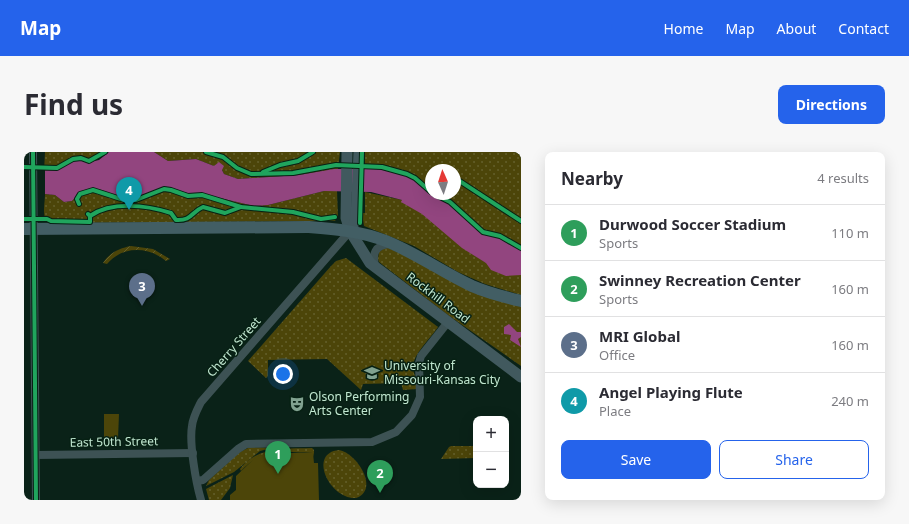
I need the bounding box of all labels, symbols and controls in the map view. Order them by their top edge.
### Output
text: Map [20,15,61,41]
text: Home [664,19,703,38]
text: Map [725,19,755,38]
text: About [777,19,816,38]
text: Contact [838,19,889,38]
text: Find us [24,85,123,123]
button: Directions [778,85,885,124]
north arrow [425,164,461,200]
text: Nearby [561,167,623,190]
text: 4 results [817,169,869,187]
pin: 4 [116,177,142,210]
text: Durwood Soccer Stadium [599,214,786,234]
text: 1 [570,224,578,242]
text: 110 m [831,224,869,242]
text: Sports [599,234,638,252]
street label: Rockhill Road [403,268,474,327]
text: Swinney Recreation Center [599,270,801,290]
pin: 3 [129,273,155,306]
text: 2 [570,280,578,298]
text: 160 m [831,280,869,298]
text: Sports [599,290,638,308]
street label: Cherry Street [203,313,265,380]
text: MRI Global [599,326,680,346]
text: 3 [570,336,578,354]
text: 160 m [831,336,869,354]
text: Office [599,346,635,364]
place label: University of Missouri-Kansas City [384,357,501,388]
your location [273,364,293,384]
school or university icon: University of Missouri-Kansas City [363,364,381,382]
text: Angel Playing Flute [599,382,743,402]
place label: Olson Performing Arts Center [309,388,409,419]
text: 4 [570,392,578,410]
text: 240 m [831,392,869,410]
theatre icon: Olson Performing Arts Center [288,395,306,413]
text: Place [599,402,631,420]
map controls [473,416,509,488]
button: + [473,416,509,452]
street label: East 50th Street [69,432,159,451]
button: Save [561,440,711,479]
button: Share [719,440,869,479]
pin: 1 [265,441,291,474]
button: − [473,452,509,488]
pin: 2 [367,460,393,493]

